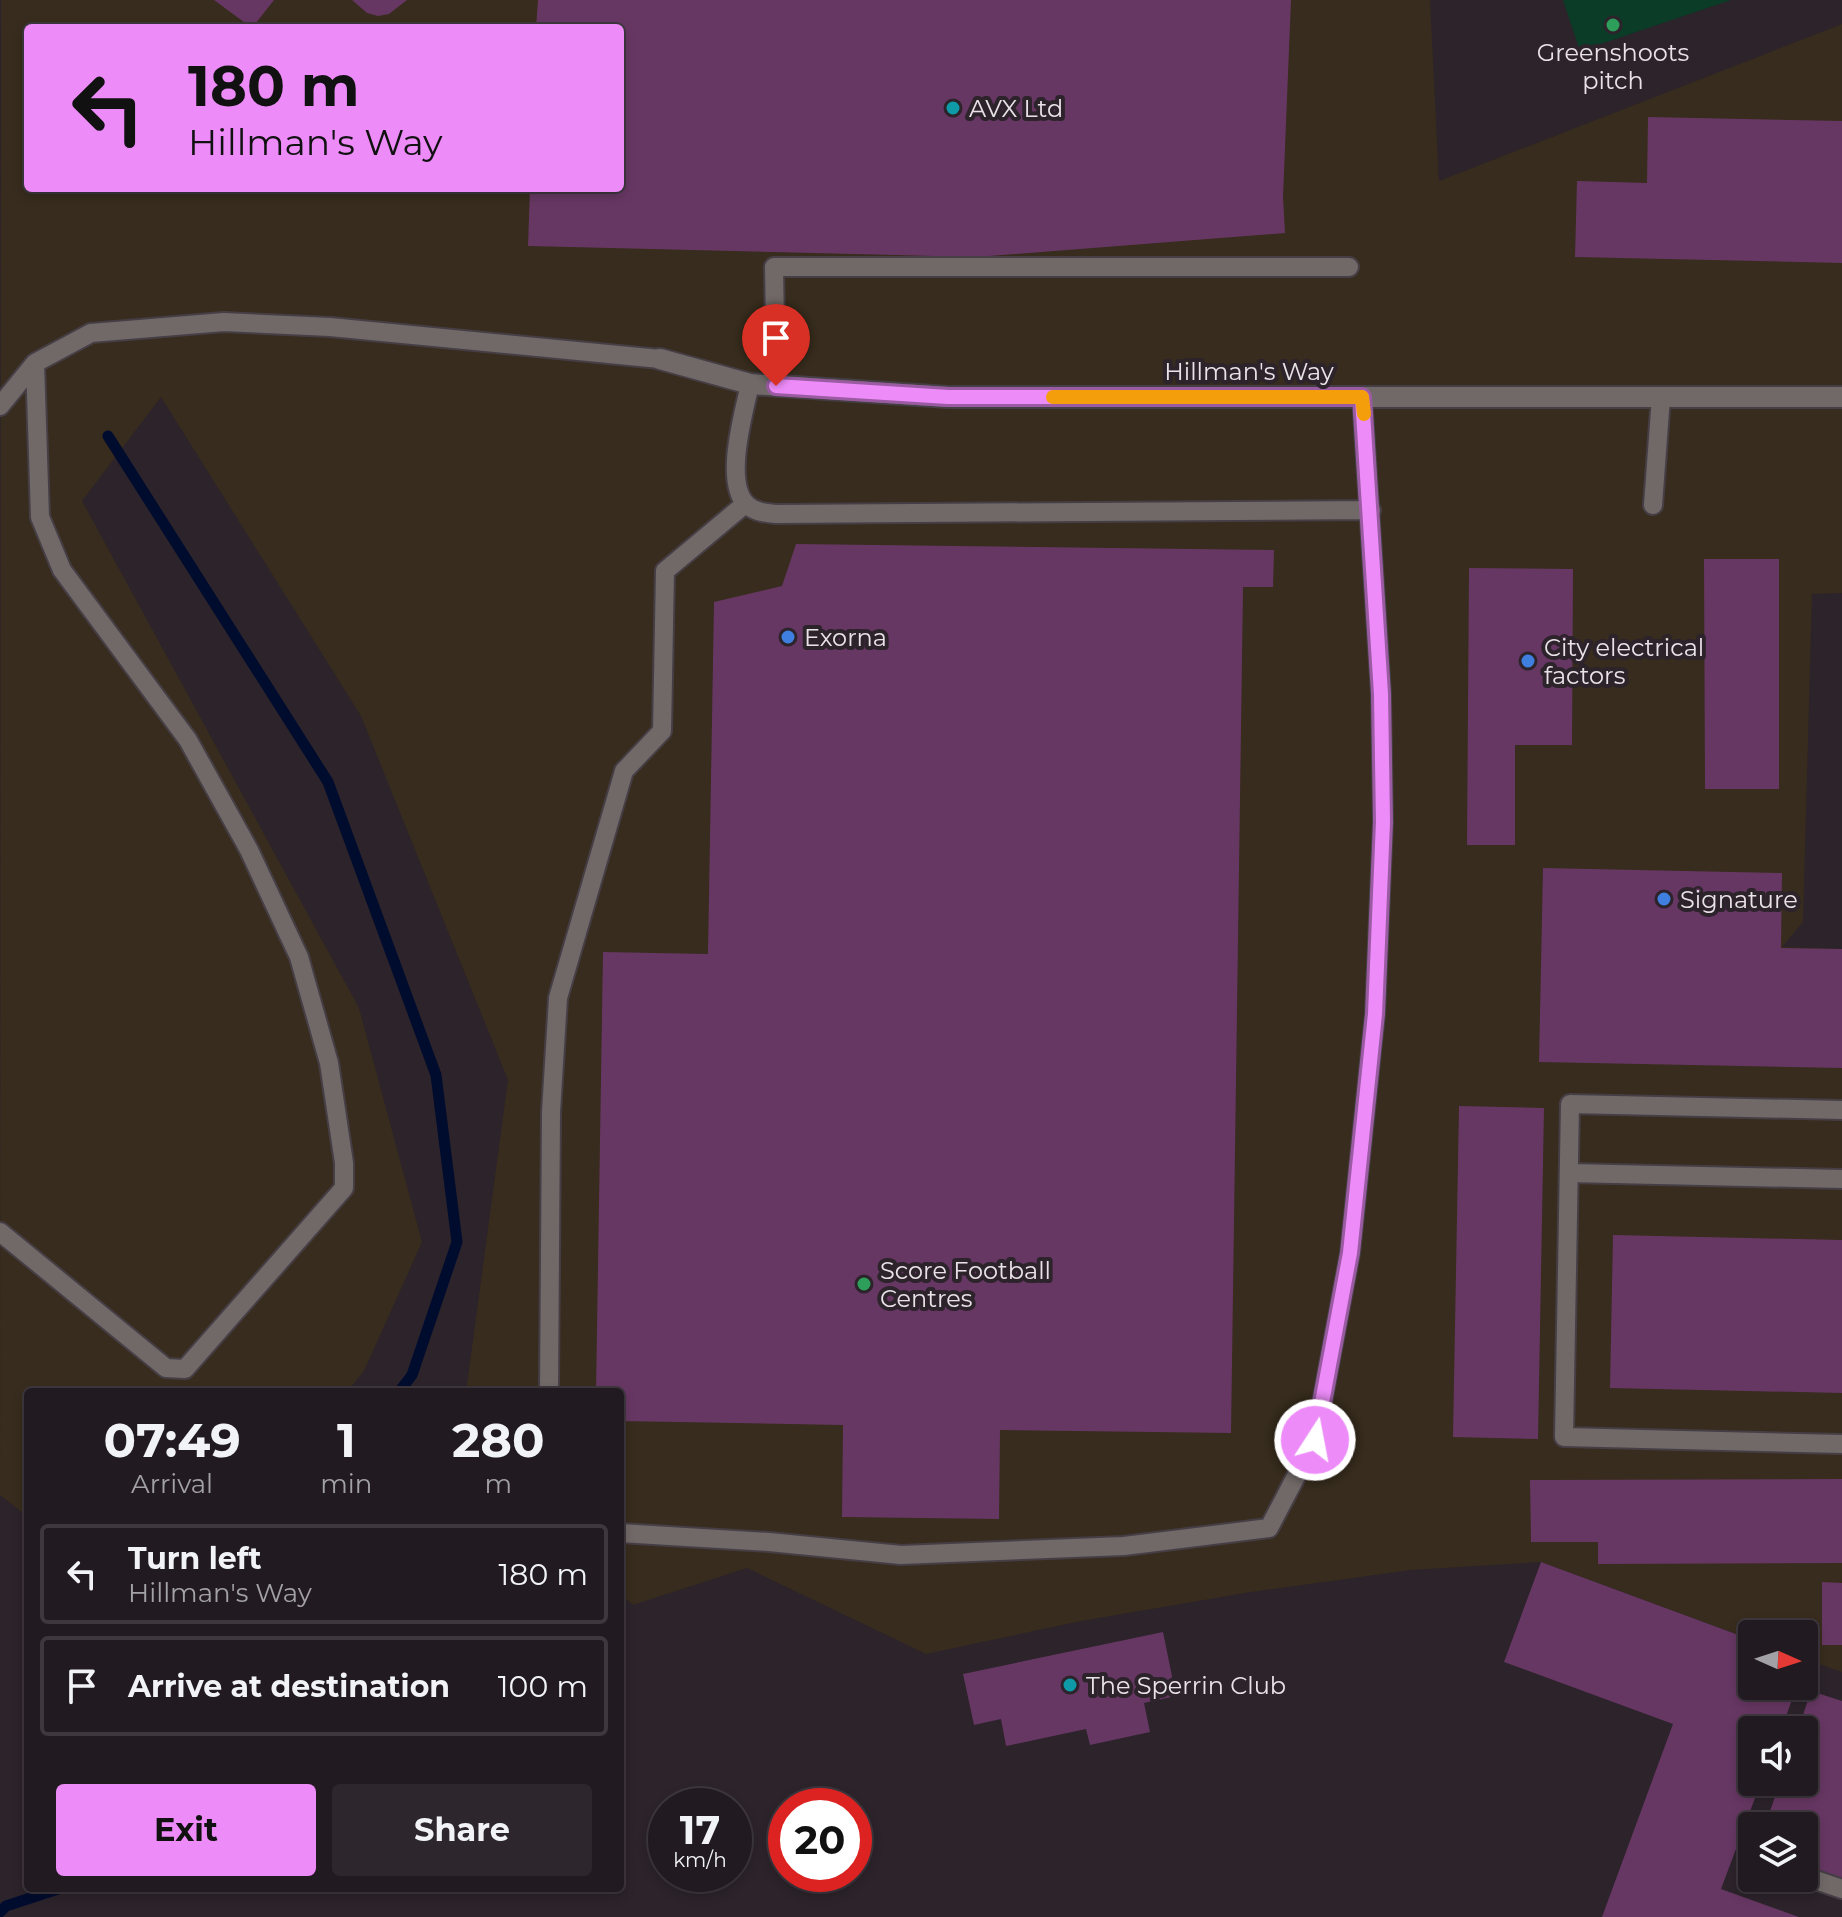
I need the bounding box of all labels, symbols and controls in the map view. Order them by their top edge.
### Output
marker: Greenshoots pitch [1604,16,1622,34]
place label: Greenshoots pitch [1537,38,1689,95]
text: 180 m [188,52,360,120]
icon: left [56,56,160,160]
place label: AVX Ltd [969,94,1063,123]
marker: AVX Ltd [944,99,962,117]
text: Hillman's Way [188,120,442,164]
pin [742,304,810,386]
icon: arrive [754,316,798,360]
street label: Hillman's Way [1164,357,1334,386]
place label: Exorna [804,623,887,652]
marker: Exorna [779,628,797,646]
place label: City electrical factors [1544,633,1704,690]
marker: City electrical factors [1519,652,1537,670]
place label: Signature [1680,885,1798,914]
marker: Signature [1655,890,1673,908]
place label: Score Football Centres [880,1256,1051,1313]
marker: Score Football Centres [855,1275,873,1293]
position arrow [1273,1398,1357,1482]
text: 07:49 [103,1411,241,1469]
text: 1 [337,1411,356,1469]
text: 280 [452,1411,544,1469]
text: Arrival [131,1468,213,1500]
text: min [320,1468,372,1500]
text: m [484,1468,512,1500]
text: Turn left [128,1540,261,1577]
icon: left [60,1552,104,1596]
text: 180 m [498,1556,588,1593]
text: Hillman's Way [128,1577,312,1609]
north arrow [1738,1620,1818,1700]
map controls [1738,1620,1818,1892]
icon: arrive [60,1664,104,1708]
text: Arrive at destination [128,1668,450,1705]
text: 100 m [498,1668,588,1705]
place label: The Sperrin Club [1086,1671,1286,1700]
marker: The Sperrin Club [1061,1676,1079,1694]
button: sound [1738,1716,1818,1796]
button: Exit [56,1784,316,1876]
button: Share [332,1784,592,1876]
speed limit sign: 20 [768,1788,872,1892]
text: 17 [680,1805,720,1854]
button: layers [1738,1812,1818,1892]
text: km/h [673,1848,727,1872]

